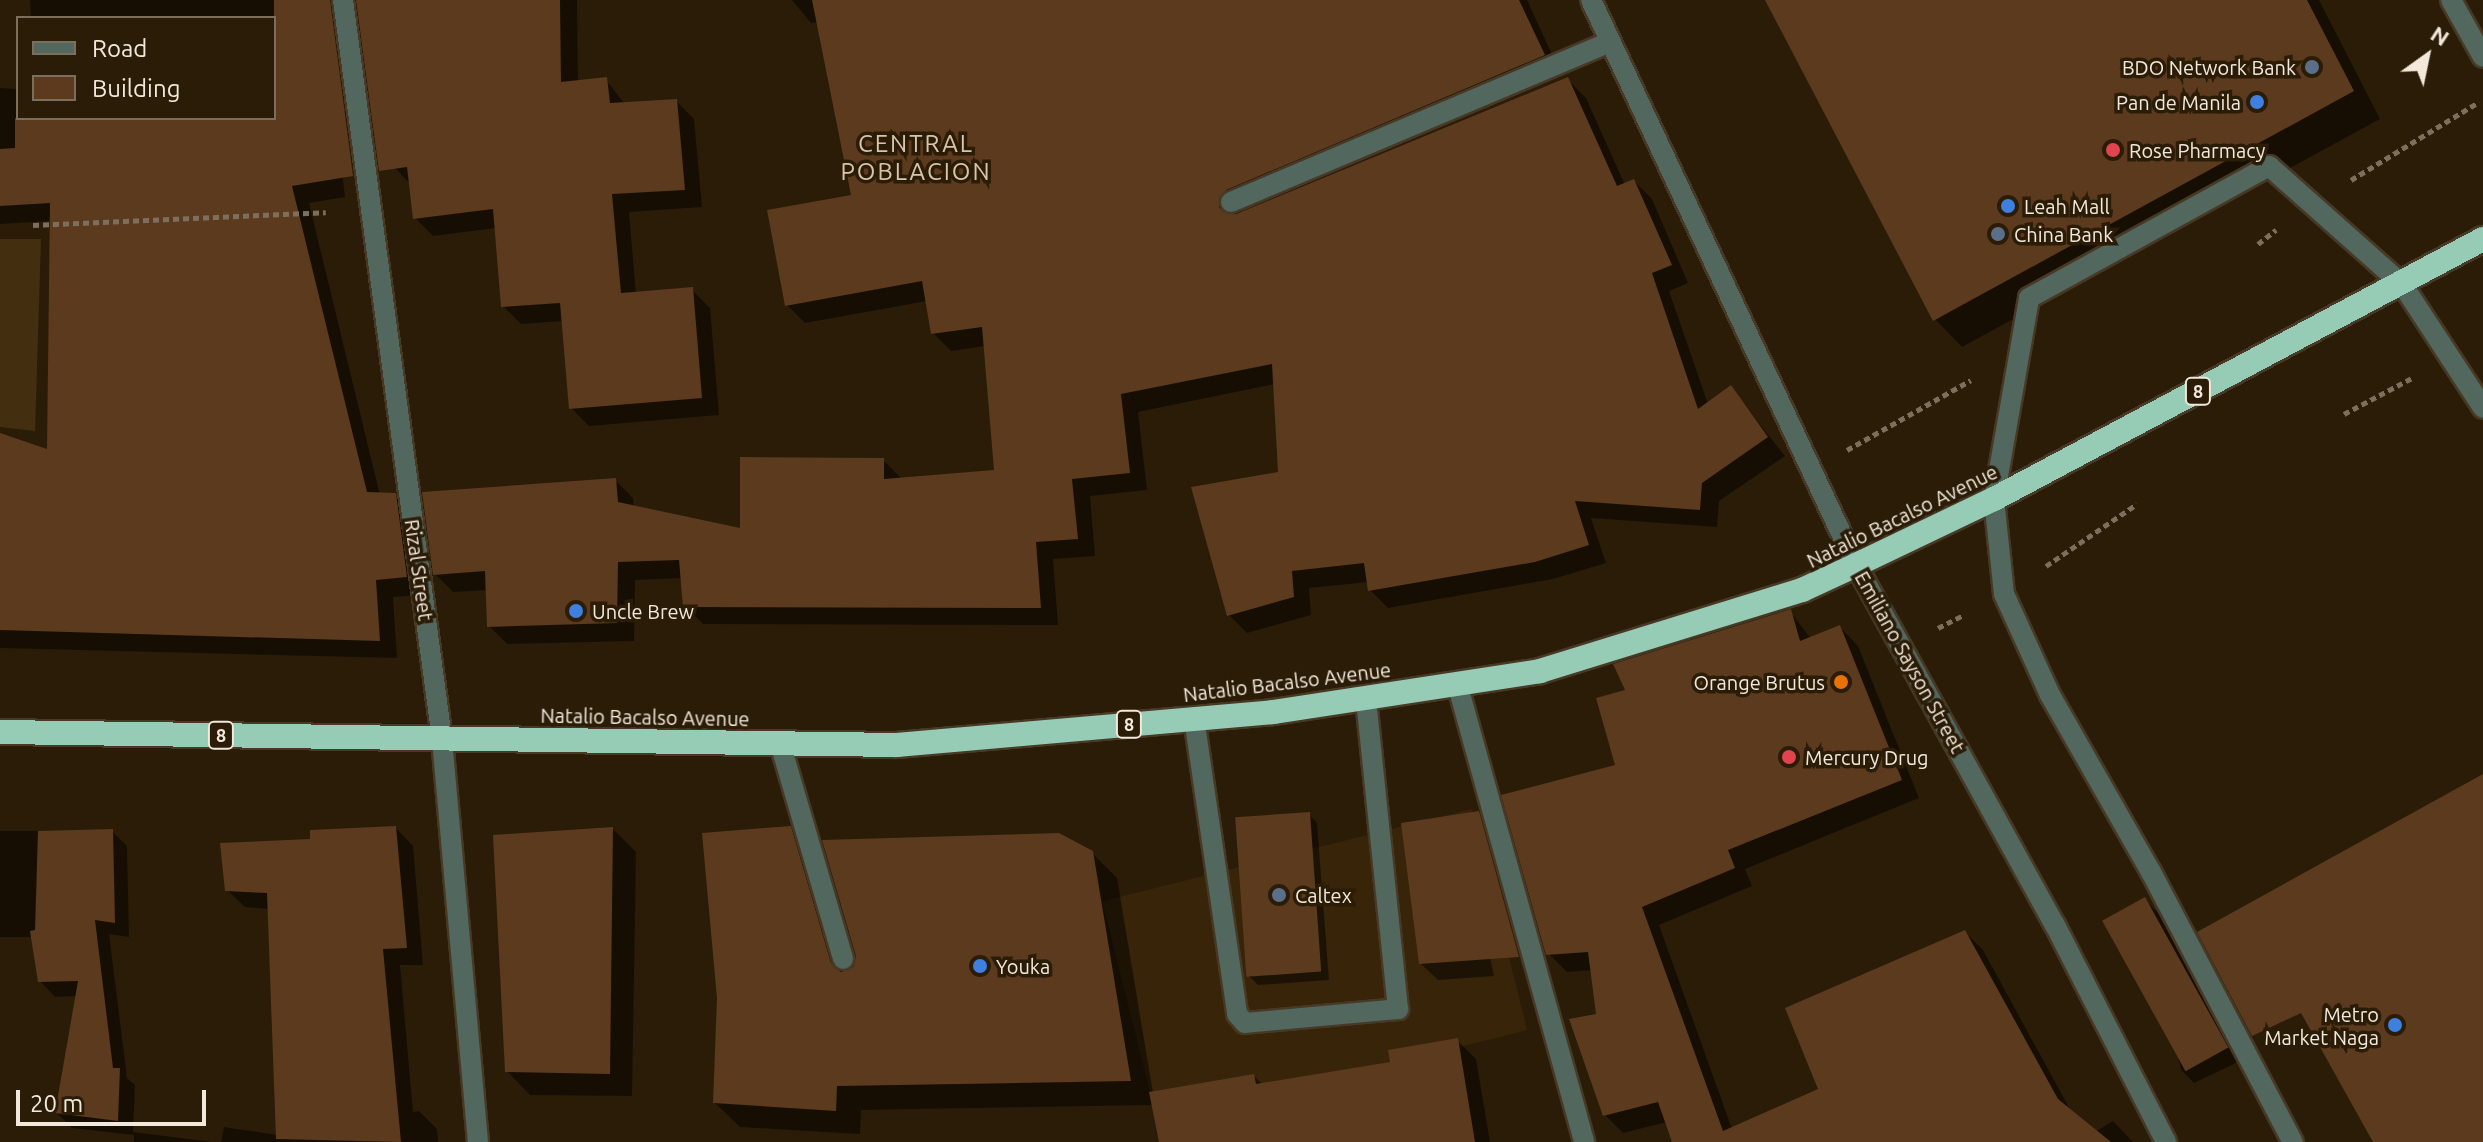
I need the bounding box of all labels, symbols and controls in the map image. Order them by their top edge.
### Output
legend [16,16,276,120]
north arrow [2387,16,2467,96]
text: N [2427,20,2454,50]
text: Road [92,35,147,62]
place label: BDO Network Bank [2122,55,2296,79]
marker: BDO Network Bank [2303,58,2321,76]
text: Building [92,75,180,102]
place label: Pan de Manila [2116,90,2241,114]
marker: Pan de Manila [2248,93,2266,111]
district label: CENTRAL POBLACION [840,130,992,186]
place label: Rose Pharmacy [2129,138,2265,162]
marker: Rose Pharmacy [2104,141,2122,159]
place label: Leah Mall [2024,194,2110,218]
marker: Leah Mall [1999,197,2017,215]
place label: China Bank [2014,222,2113,246]
marker: China Bank [1989,225,2007,243]
road number: 8 [2184,377,2212,405]
street label: Natalio Bacalso Avenue [1803,459,2001,573]
street label: Rizal Street [400,518,438,622]
street label: Emiliano Sayson Street [1850,567,1970,757]
place label: Uncle Brew [592,599,694,623]
marker: Uncle Brew [567,602,585,620]
street label: Natalio Bacalso Avenue [1182,657,1392,707]
place label: Orange Brutus [1693,670,1825,694]
marker: Orange Brutus [1832,673,1850,691]
street label: Natalio Bacalso Avenue [540,703,750,731]
road number: 8 [1115,710,1143,738]
road number: 8 [207,721,235,749]
place label: Mercury Drug [1805,745,1929,769]
marker: Mercury Drug [1780,748,1798,766]
place label: Caltex [1295,883,1352,907]
marker: Caltex [1270,886,1288,904]
place label: Youka [996,954,1050,978]
marker: Youka [971,957,989,975]
place label: Metro Market Naga [2264,1002,2379,1049]
marker: Metro Market Naga [2386,1016,2404,1034]
scale bar [20,1074,210,1124]
text: 20 m [30,1090,83,1117]

